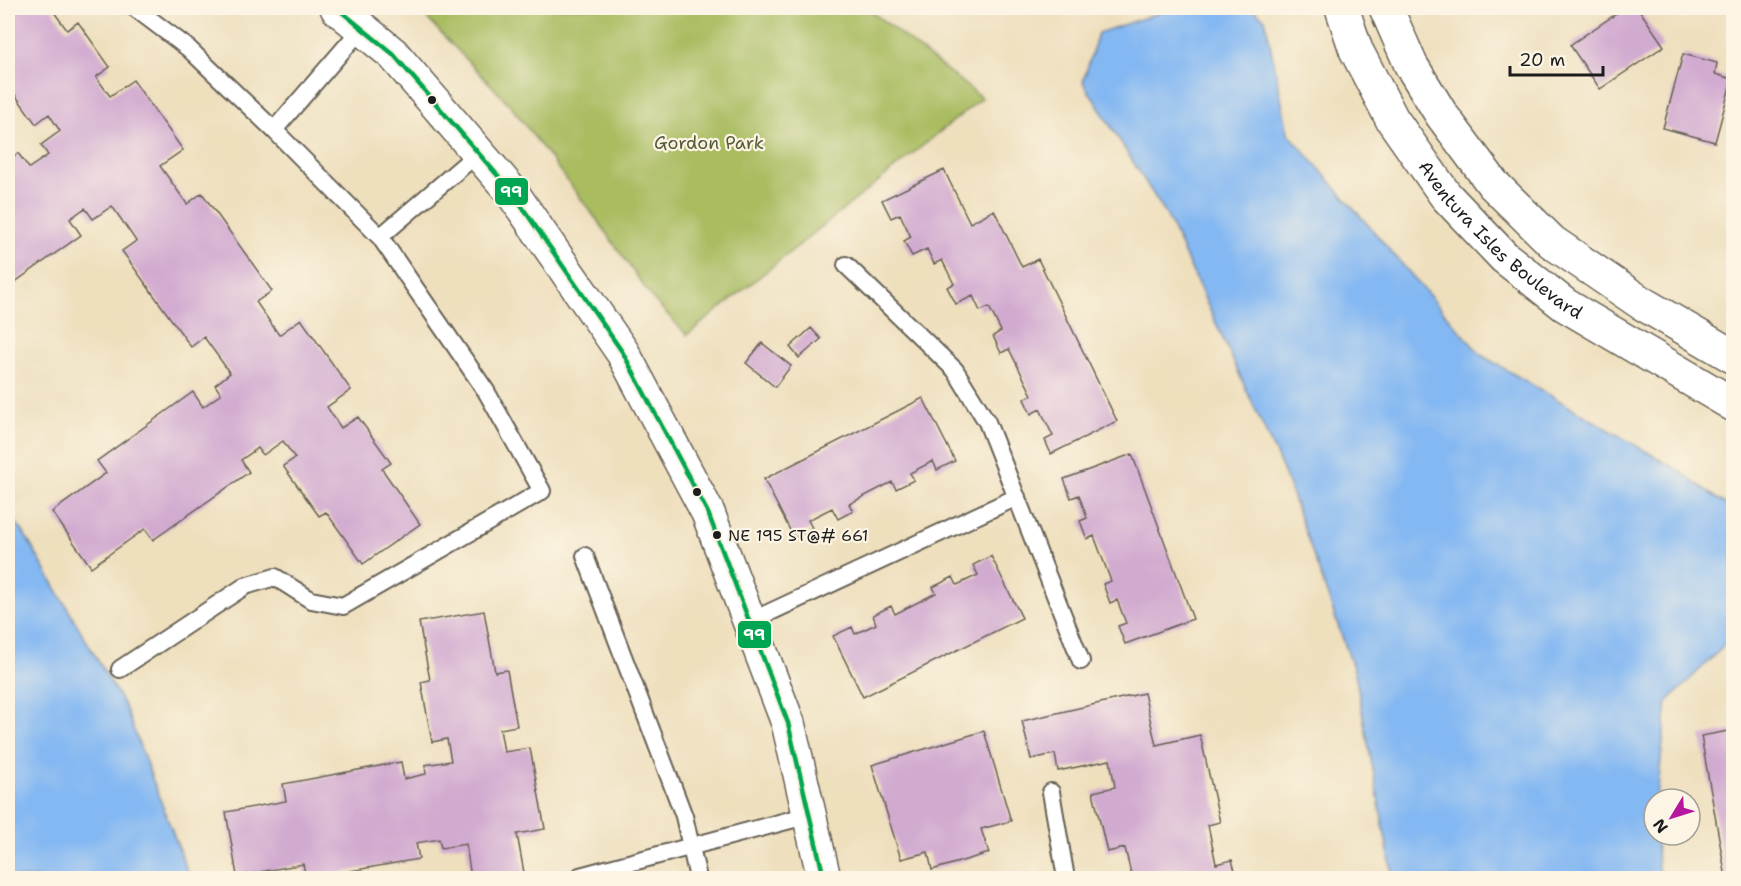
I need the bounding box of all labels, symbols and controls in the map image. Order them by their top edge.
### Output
scale bar [1510,39,1603,77]
text: 20 m [1519,48,1565,72]
unlabelled marker [426,94,438,106]
park label: Gordon Park [654,131,764,155]
street label: Aventura Isles Boulevard [1413,156,1587,325]
line badge: 99 [494,177,529,206]
text: 99 [500,181,522,202]
unlabelled marker [691,486,703,498]
place label: NE 195 ST@# 661 [728,525,869,546]
marker: NE 195 ST@# 661 [711,529,723,541]
line badge: 99 [737,620,772,649]
text: 99 [743,624,765,645]
north arrow [1642,787,1702,847]
text: N [1648,814,1673,837]

